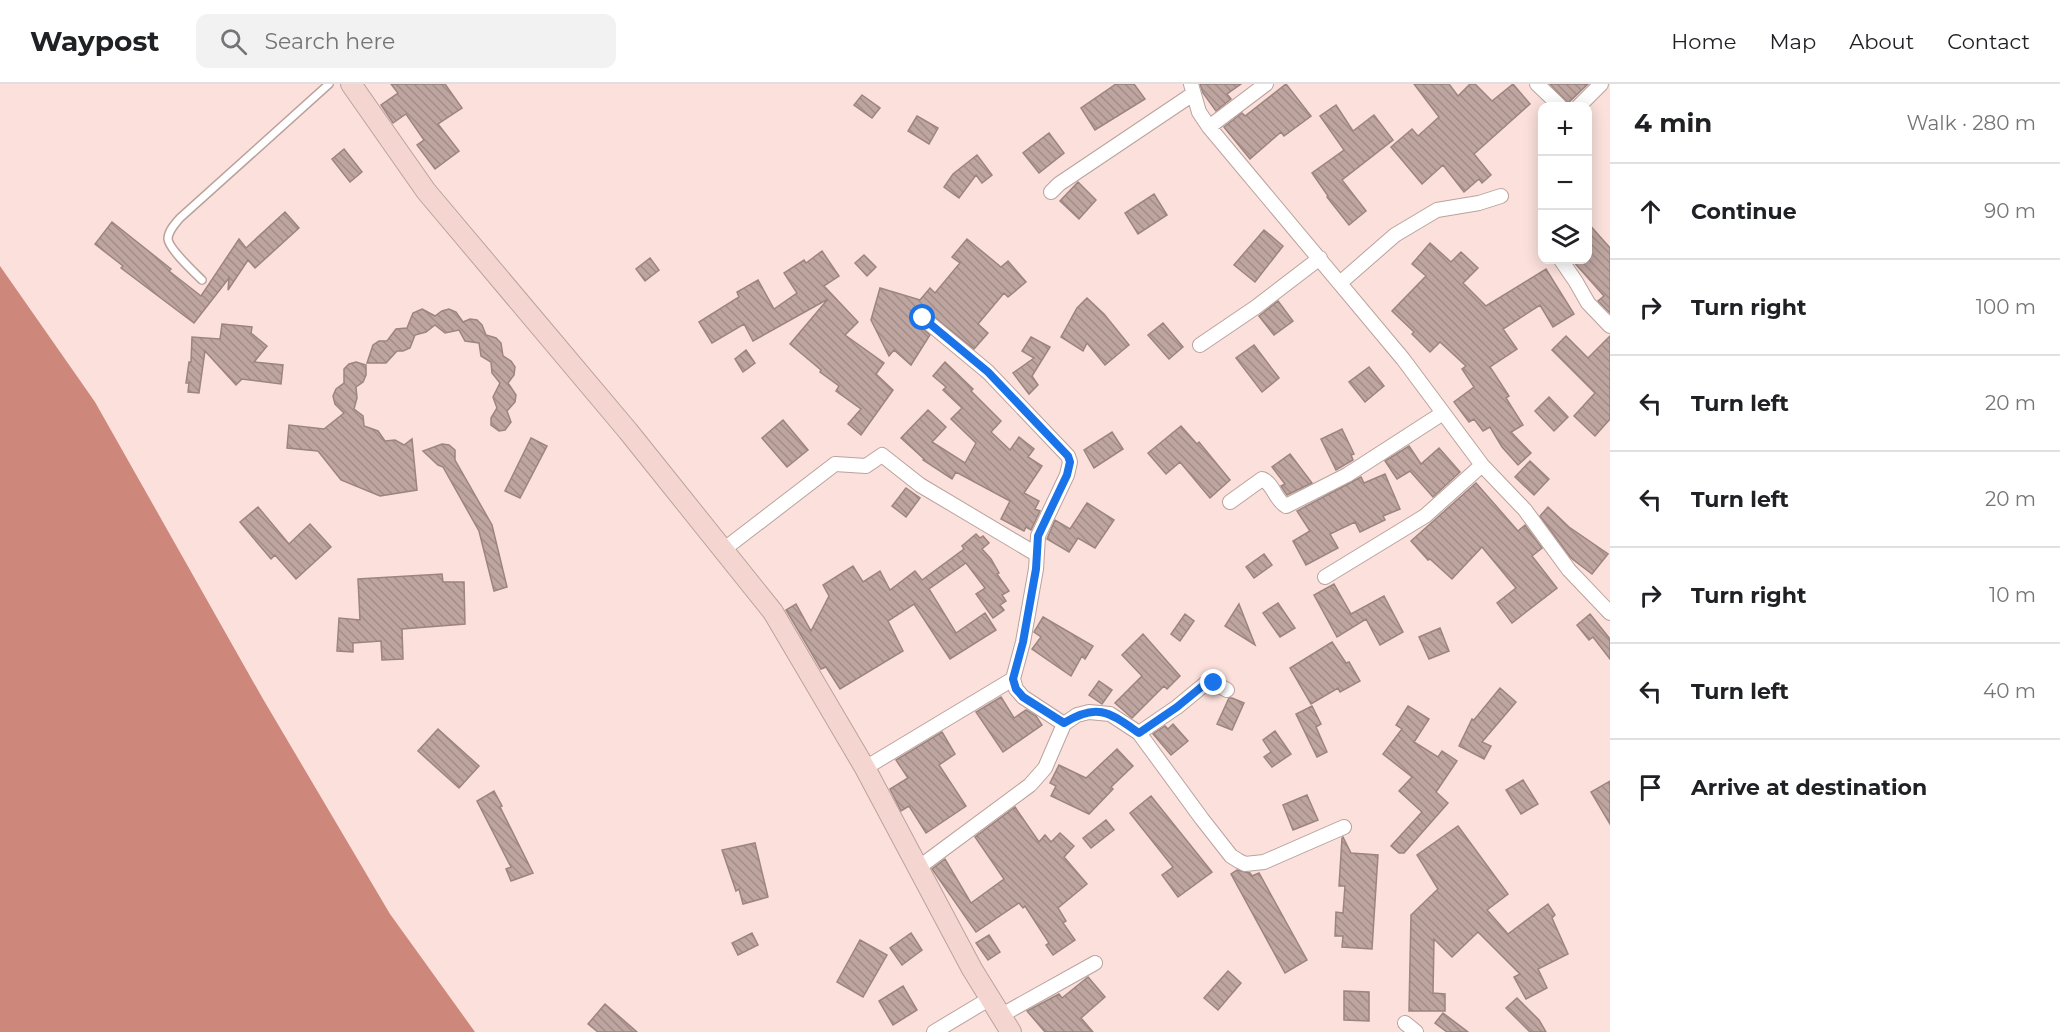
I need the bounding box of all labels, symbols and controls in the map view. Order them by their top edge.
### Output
search box [196,14,616,68]
text: Waypost [30,24,160,58]
icon: search [217,25,250,58]
text: Search here [265,28,395,55]
text: Home [1671,29,1736,54]
text: Map [1769,29,1816,54]
text: About [1849,29,1914,54]
text: Contact [1947,29,2030,54]
map controls [1538,102,1592,264]
button: + [1538,102,1592,156]
text: 4 min [1634,107,1712,139]
text: Walk · 280 m [1906,111,2036,135]
button: − [1538,156,1592,210]
icon: ahead [1634,195,1667,228]
text: Continue [1691,198,1797,225]
text: 90 m [1984,199,2036,223]
button: layers [1538,210,1592,264]
icon: right [1634,291,1667,324]
text: Turn right [1691,294,1806,321]
text: 100 m [1976,295,2036,319]
route start [909,304,935,330]
icon: left [1634,387,1667,420]
text: Turn left [1691,390,1789,417]
text: 20 m [1985,391,2036,415]
icon: left [1634,483,1667,516]
text: Turn left [1691,486,1789,513]
text: 20 m [1985,487,2036,511]
icon: right [1634,579,1667,612]
text: Turn right [1691,582,1806,609]
text: 10 m [1989,583,2036,607]
route end [1200,669,1226,695]
icon: left [1634,675,1667,708]
text: Turn left [1691,678,1789,705]
text: 40 m [1983,679,2036,703]
icon: arrive [1634,771,1667,804]
text: Arrive at destination [1691,774,1927,801]

